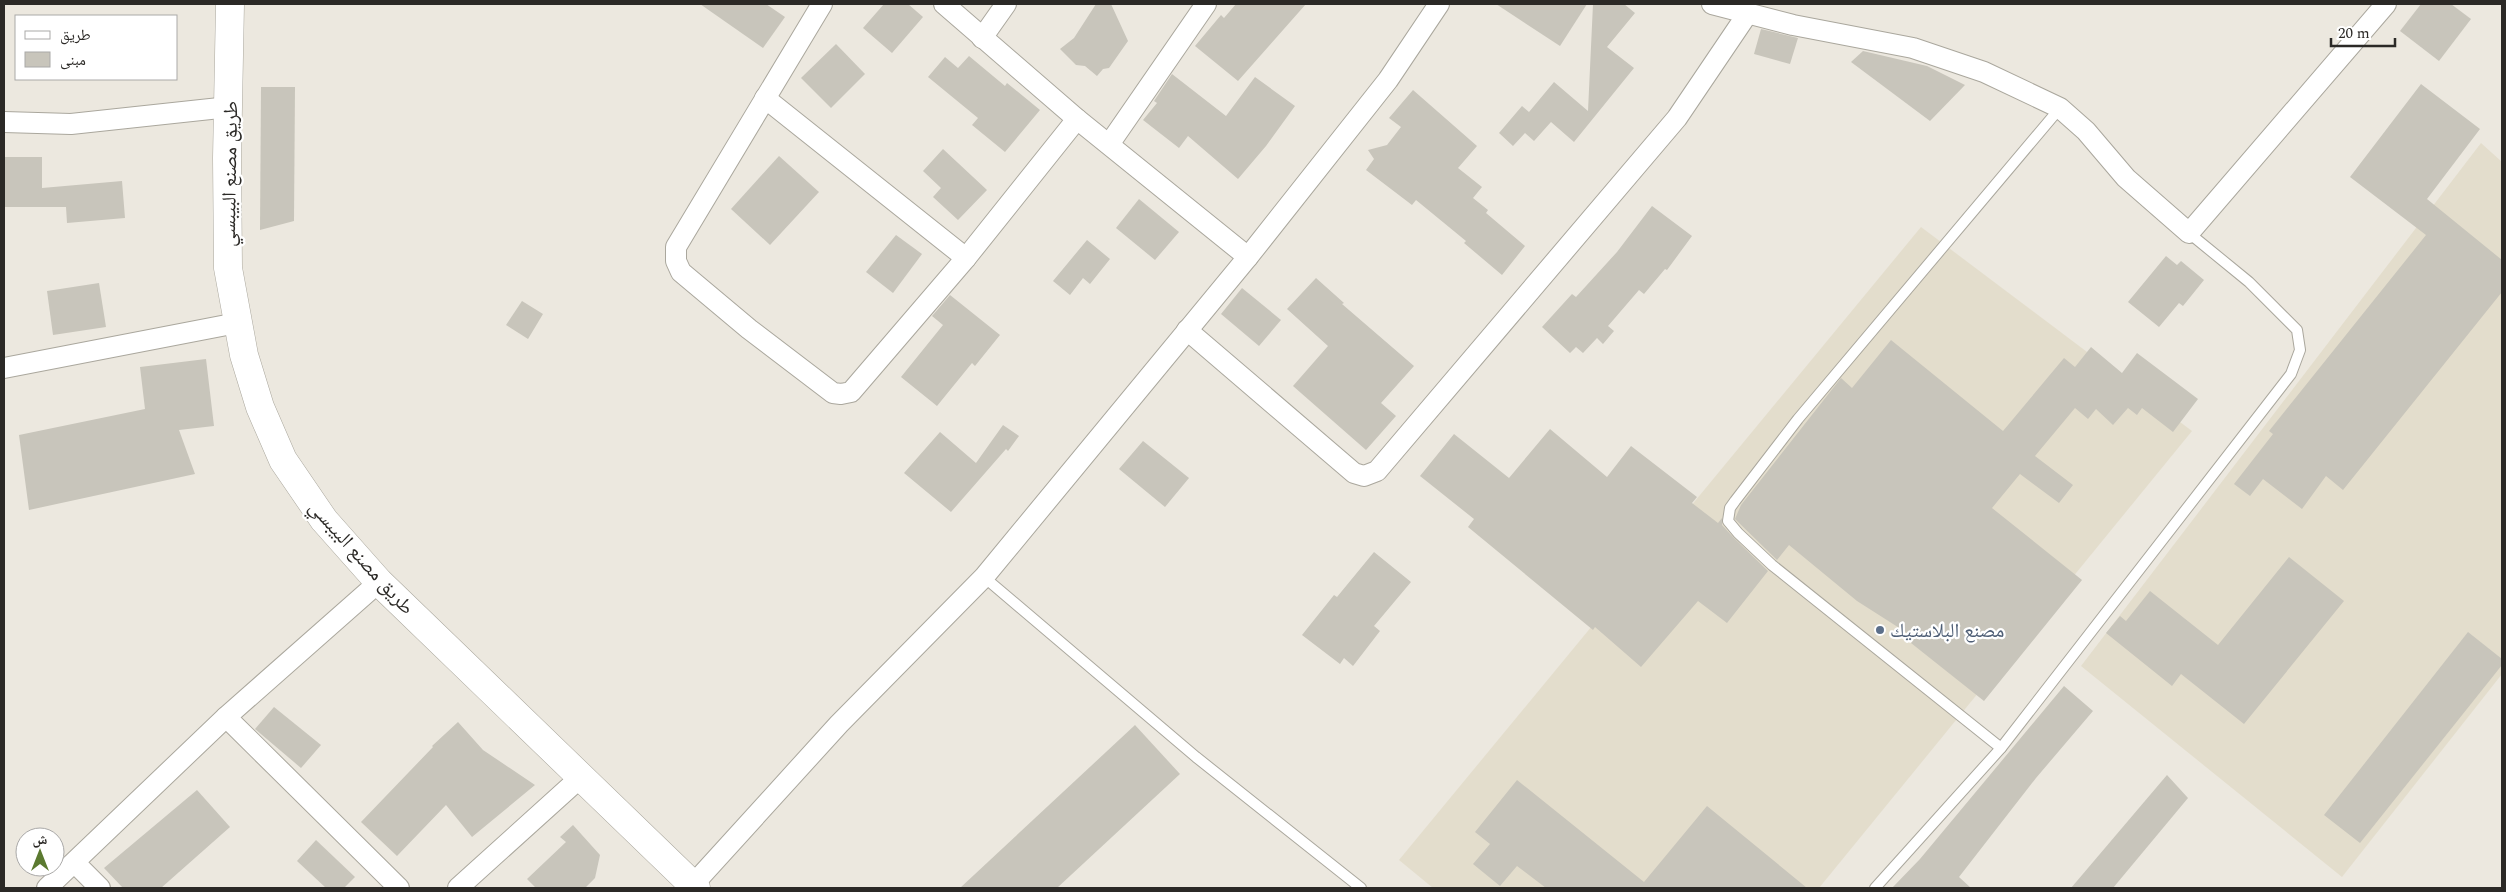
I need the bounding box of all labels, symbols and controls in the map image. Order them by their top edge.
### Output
legend [15,15,178,80]
scale bar [2331,15,2395,47]
text: 20 m [2338,22,2370,45]
text: طريق [60,24,91,47]
text: مبنى [60,49,86,72]
street label: طريق مصنع البيبسي [214,101,246,247]
street label: طريق مصنع البيبسي [301,493,421,622]
place label: مصنع البلاستيك [1890,616,2004,646]
marker: مصنع البلاستيك [1874,624,1886,636]
north arrow [15,827,65,877]
text: ش [33,829,48,850]

